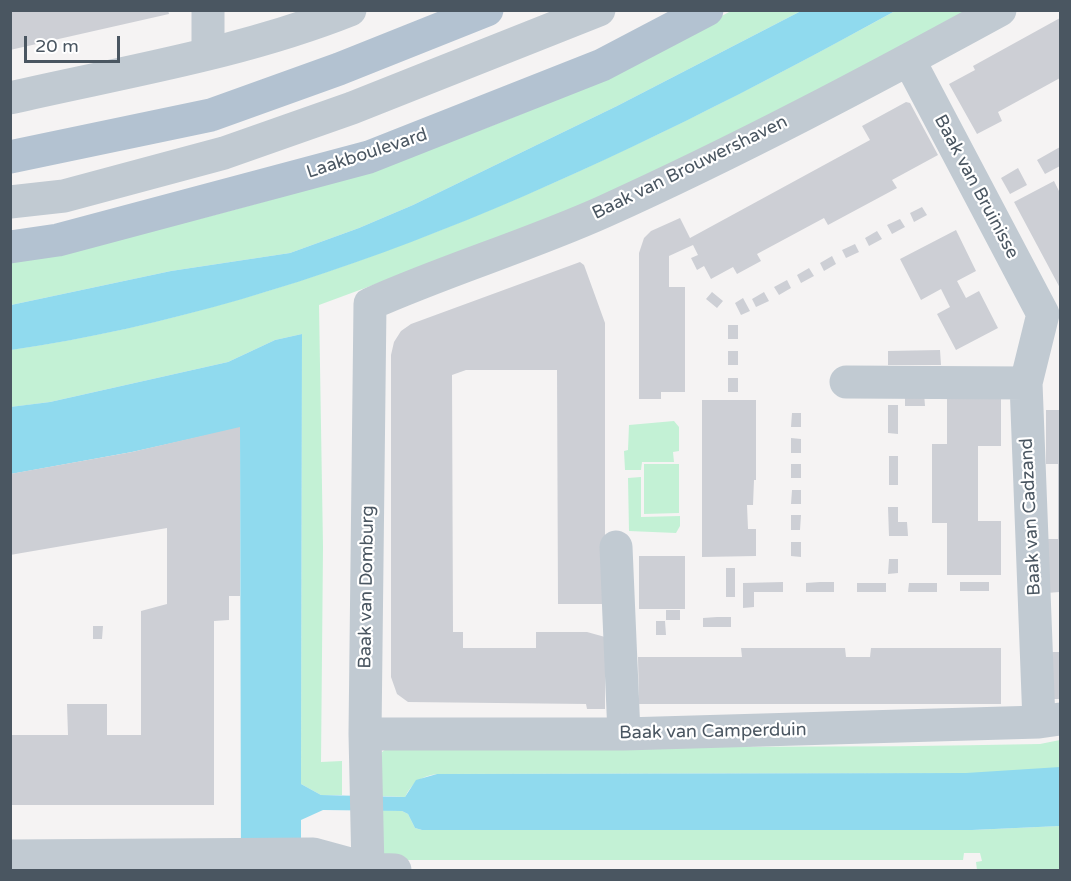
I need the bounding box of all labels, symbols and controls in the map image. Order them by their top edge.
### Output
scale bar [27,24,123,62]
text: 20 m [35,35,79,57]
street label: Baak van Brouwershaven [589,111,791,225]
street label: Baak van Bruinisse [929,111,1023,263]
street label: Laakboulevard [304,124,430,184]
street label: Baak van Cadzand [1016,438,1046,596]
street label: Baak van Domburg [355,505,379,669]
street label: Baak van Camperduin [619,720,807,744]

